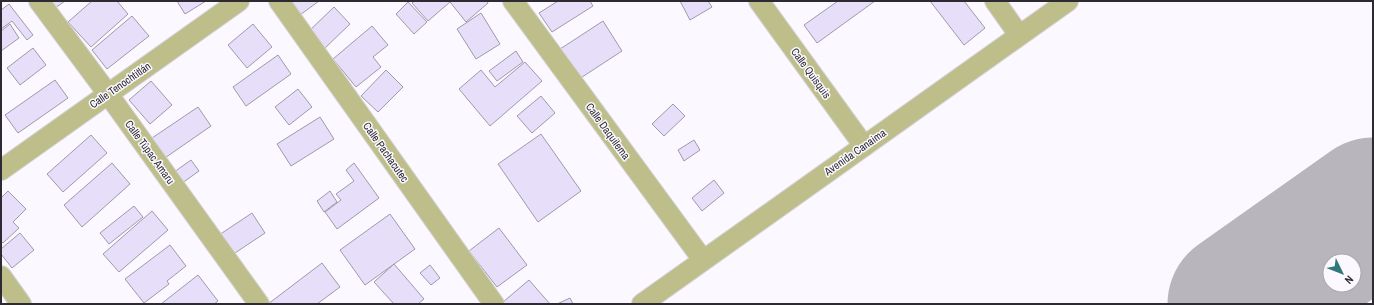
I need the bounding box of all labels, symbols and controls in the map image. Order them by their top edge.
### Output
street label: Calle Quisquis [788,45,834,101]
street label: Calle Tenochtitlán [87,59,153,111]
street label: Calle Daquilema [583,100,633,162]
street label: Calle Túpac Amaru [122,117,178,187]
street label: Calle Pachacutec [360,119,412,185]
street label: Avenida Canaima [821,126,889,179]
north arrow [1322,253,1362,293]
text: N [1342,273,1357,287]

